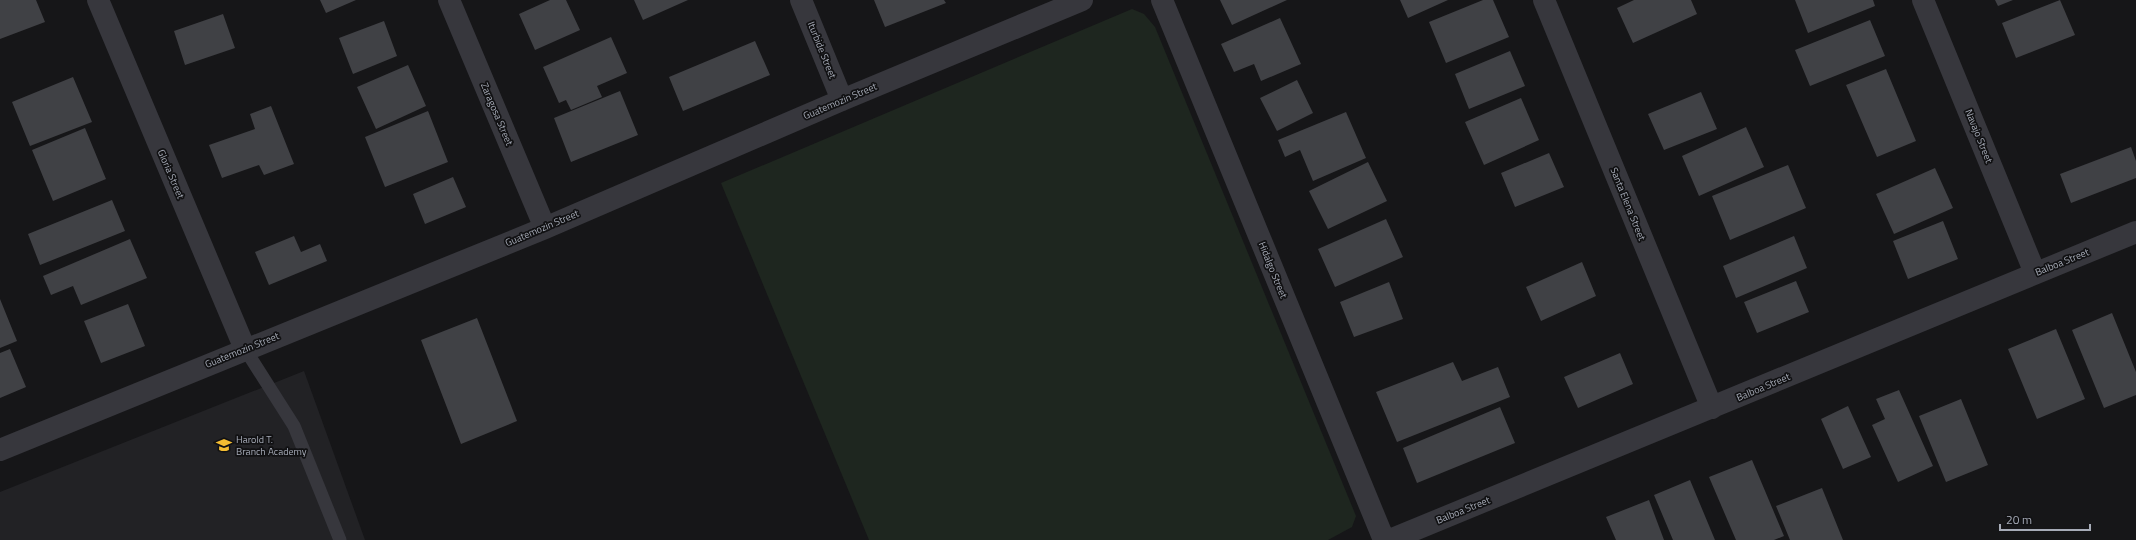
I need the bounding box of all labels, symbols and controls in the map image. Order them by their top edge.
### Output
street label: Iturbide Street [804,19,840,81]
street label: Guatemozin Street [801,79,880,123]
street label: Zaragosa Street [477,80,517,148]
street label: Navajo Street [1961,107,1997,166]
street label: Gloria Street [154,147,188,201]
street label: Santa Elena Street [1606,165,1650,243]
street label: Guatemozin Street [503,206,582,250]
street label: Hidalgo Street [1255,239,1291,301]
street label: Balboa Street [2033,244,2092,280]
street label: Guatemozin Street [203,328,282,372]
street label: Balboa Street [1734,369,1793,405]
place label: Harold T. Branch Academy [236,432,307,459]
school or university icon: Harold T. Branch Academy [215,436,233,454]
street label: Balboa Street [1434,492,1493,528]
scale bar [2000,506,2090,532]
text: 20 m [2006,510,2032,529]

